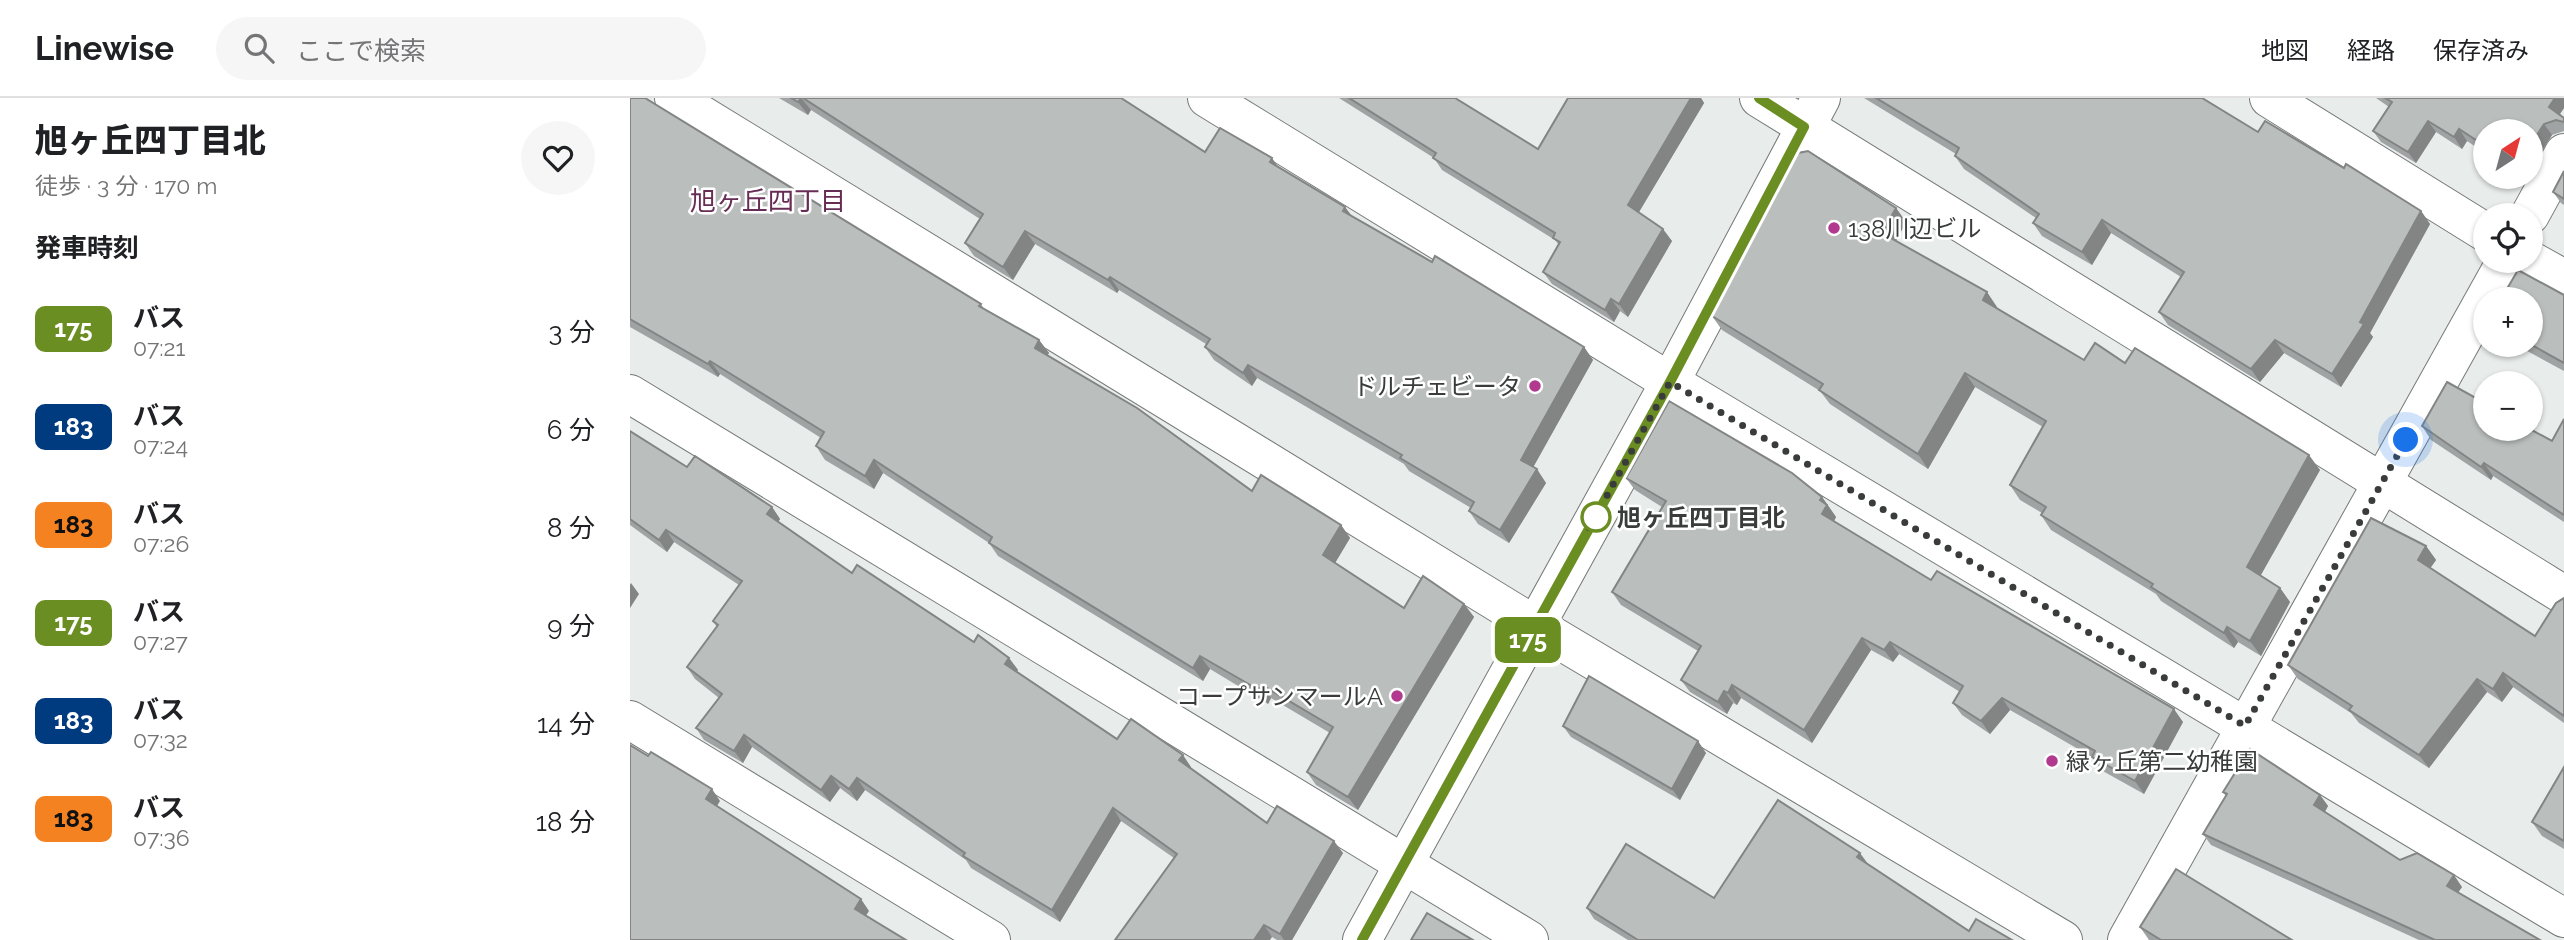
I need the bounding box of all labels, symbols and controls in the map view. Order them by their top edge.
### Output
search box [216,17,706,80]
text: Linewise [35,29,174,68]
icon: search [240,29,278,67]
text: ここで検索 [296,36,426,66]
text: 地図 [2261,36,2309,65]
text: 経路 [2347,36,2395,65]
text: 保存済み [2433,36,2529,65]
north arrow [2473,119,2543,189]
map controls [2473,119,2543,441]
text: 旭ヶ丘四丁目北 [35,121,266,160]
button: heart [521,121,595,195]
text: 徒歩 · 3 分 · 170 m [35,172,217,199]
district label: 旭ヶ丘四丁目 [690,186,846,216]
button: locate [2473,203,2543,273]
place label: 138川辺ビル [1848,214,1981,243]
marker: 138川辺ビル [1826,220,1842,236]
text: 発車時刻 [35,233,139,263]
button: + [2473,287,2543,357]
text: バス [133,303,185,333]
text: 175 [54,314,93,343]
text: 3 分 [548,317,595,347]
text: 07:21 [133,334,185,361]
button: − [2473,371,2543,441]
place label: ドルチェビータ [1353,372,1521,401]
marker: ドルチェビータ [1527,378,1543,394]
text: バス [133,401,185,431]
text: 183 [54,412,93,441]
text: 6 分 [547,415,595,445]
your location [2388,422,2423,457]
text: 07:24 [133,432,188,459]
text: バス [133,499,185,529]
marker: 旭ヶ丘四丁目北 [1581,502,1611,532]
place label: 旭ヶ丘四丁目北 [1617,503,1785,532]
text: 183 [54,510,93,539]
text: 8 分 [547,513,595,543]
text: 07:26 [133,530,189,557]
text: バス [133,597,185,627]
text: 175 [54,608,93,637]
text: 9 分 [547,611,595,641]
line badge: 175 [1488,617,1568,663]
text: 175 [1509,625,1547,654]
text: 07:27 [133,628,188,655]
place label: コープサンマールA [1176,682,1383,711]
marker: コープサンマールA [1389,688,1405,704]
text: バス [133,695,185,725]
text: 183 [54,706,93,735]
text: 14 分 [537,709,595,739]
text: 07:32 [133,726,188,753]
place label: 緑ヶ丘第二幼稚園 [2066,747,2258,776]
marker: 緑ヶ丘第二幼稚園 [2044,753,2060,769]
text: バス [133,793,185,823]
text: 183 [54,804,93,833]
text: 18 分 [536,807,595,837]
text: 07:36 [133,824,190,851]

